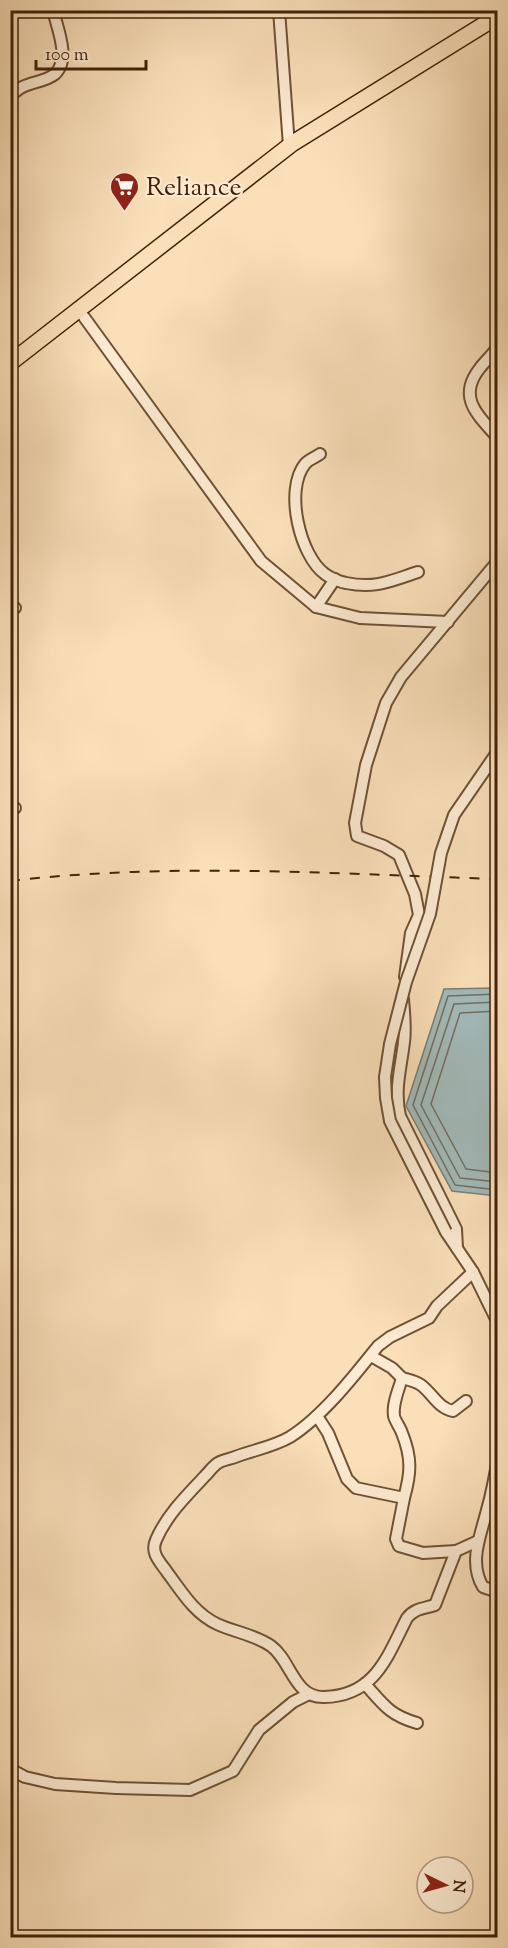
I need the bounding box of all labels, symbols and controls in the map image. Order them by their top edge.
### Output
scale bar [36,33,146,71]
text: 100 m [45,43,89,69]
supermarket icon: Reliance [109,170,141,212]
place label: Reliance [146,170,242,207]
north arrow [415,1855,475,1915]
text: N [445,1879,469,1894]

